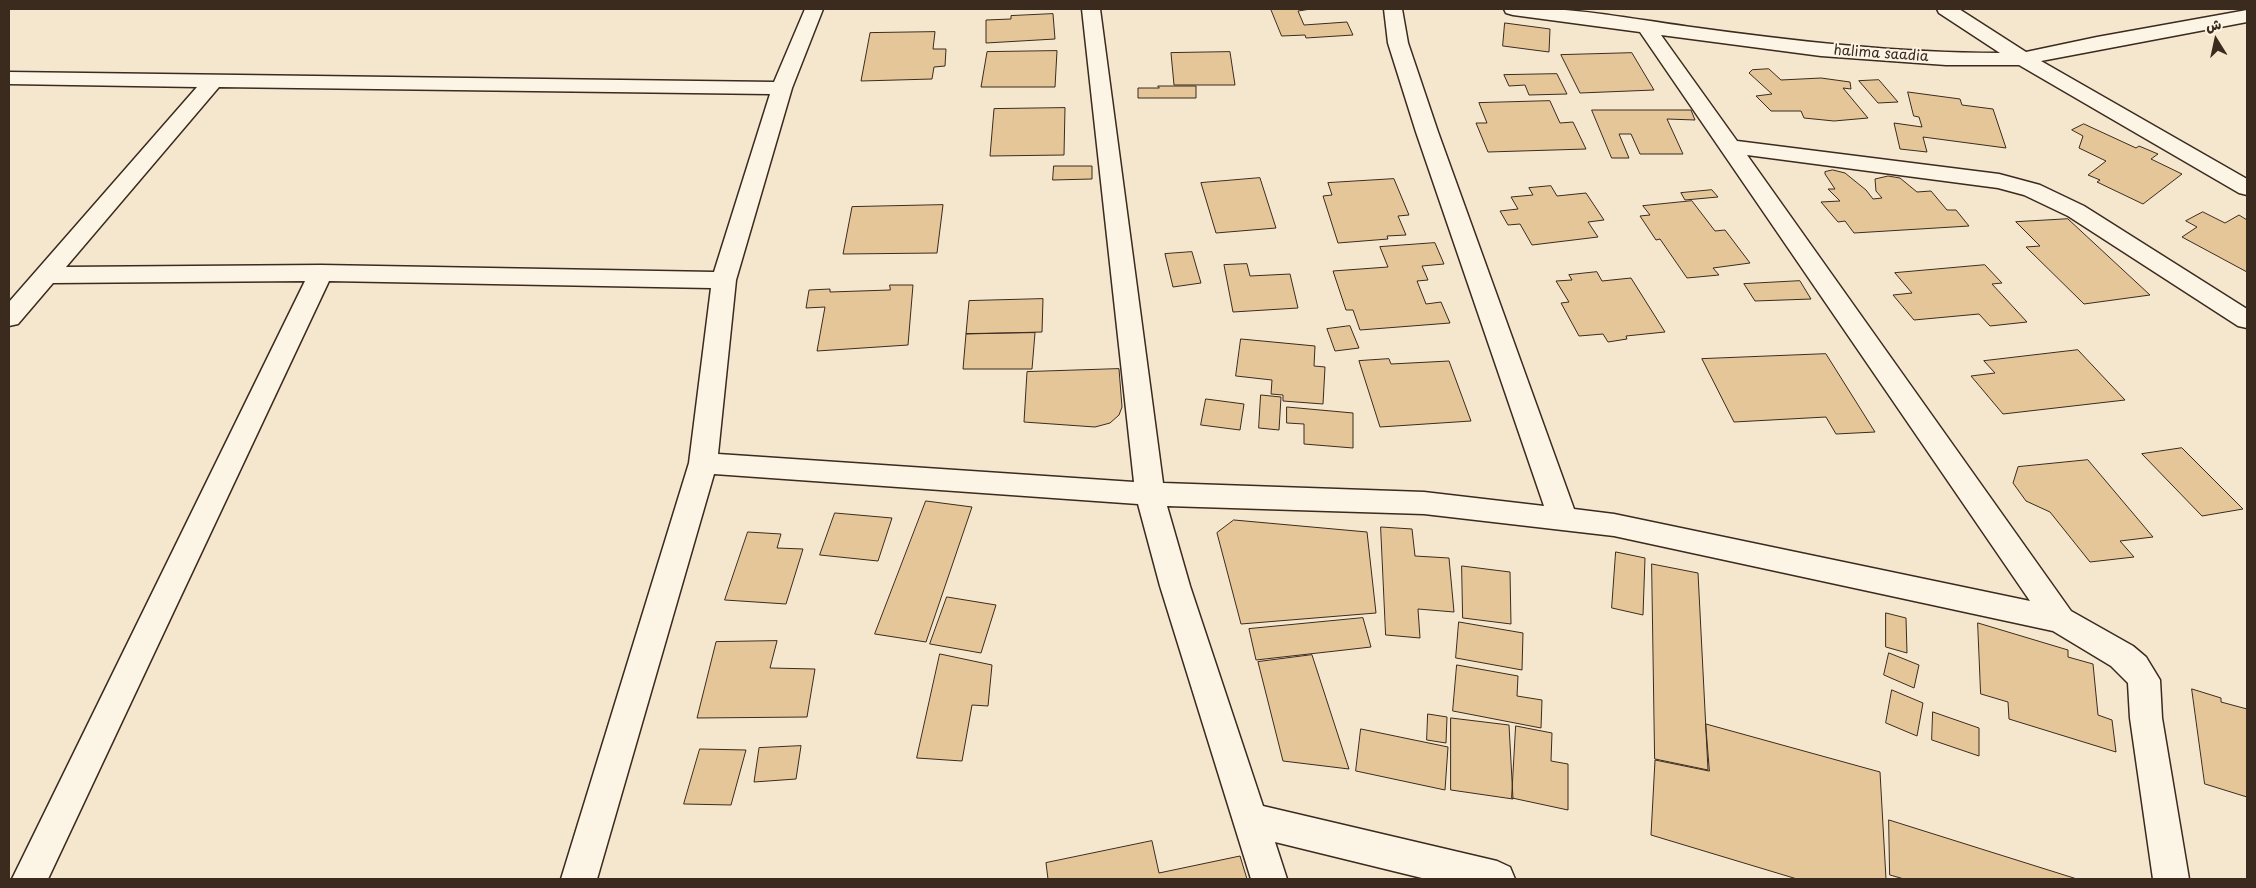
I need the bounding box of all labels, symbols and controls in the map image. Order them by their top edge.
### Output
text: ش [2204,13,2223,36]
north arrow [2191,15,2241,65]
street label: halima saadia [1833,42,1929,66]

